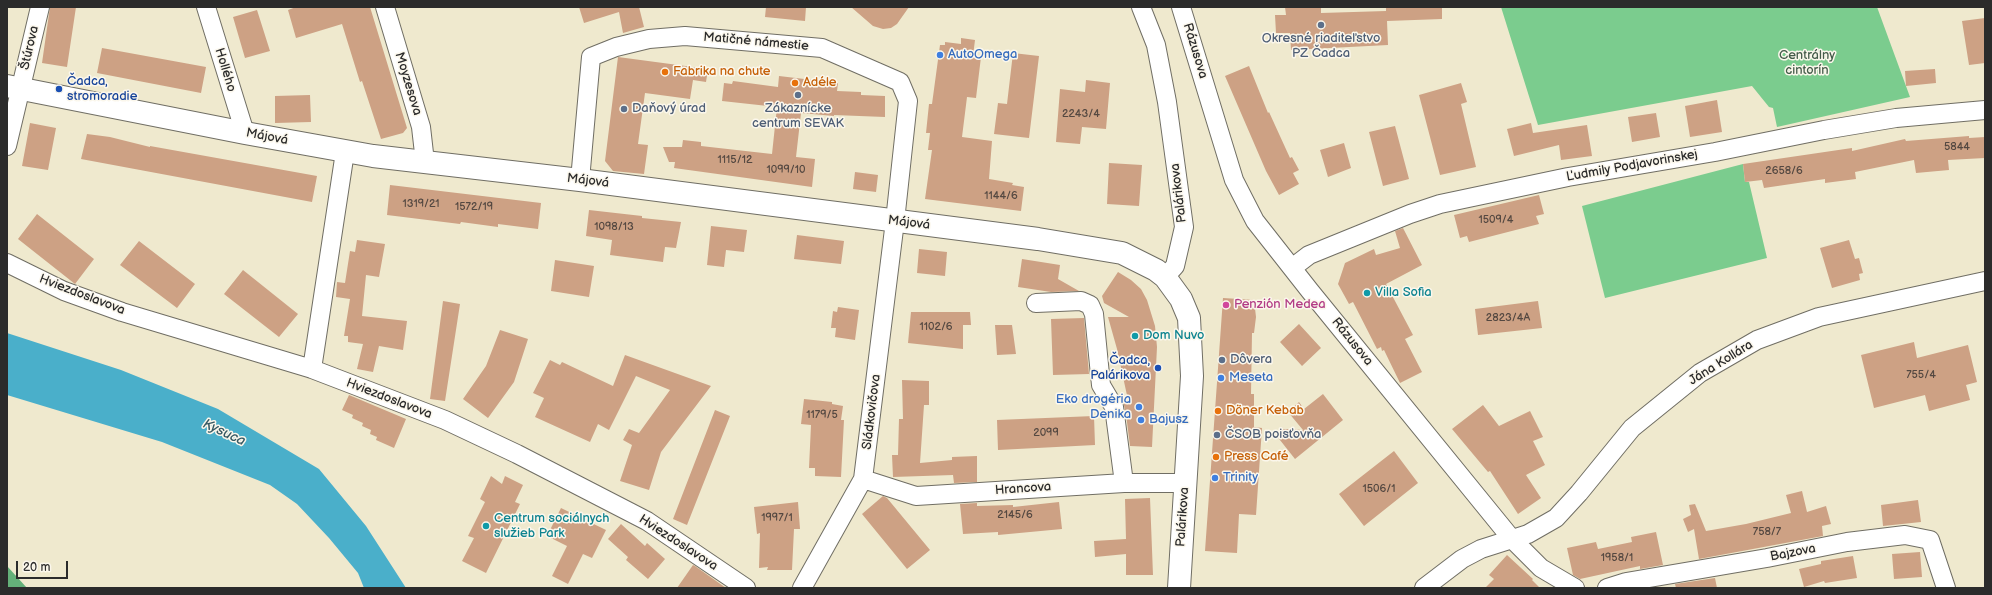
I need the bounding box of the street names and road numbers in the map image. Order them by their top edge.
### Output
street label: Rázusova [1179,21,1211,81]
street label: Štúrova [17,24,43,72]
street label: Matičné námestie [703,30,809,54]
street label: Hollého [211,46,239,94]
street label: Moyzesova [391,51,425,117]
street label: Májová [245,125,289,149]
street label: Ľudmily Podjavorinskej [1565,147,1699,185]
street label: Palárikova [1168,162,1190,224]
street label: Májová [566,171,610,191]
street label: Májová [887,213,931,233]
street label: Hviezdoslavova [37,271,127,319]
street label: Rázusova [1328,315,1376,369]
street label: Jána Kollára [1686,337,1756,389]
street label: Sládkovičova [860,373,884,451]
street label: Hviezdoslavova [344,375,434,423]
street label: Hrancova [994,479,1052,499]
street label: Palárikova [1173,487,1193,547]
street label: Hviezdoslavova [636,512,720,574]
street label: Bajzova [1769,541,1817,565]

